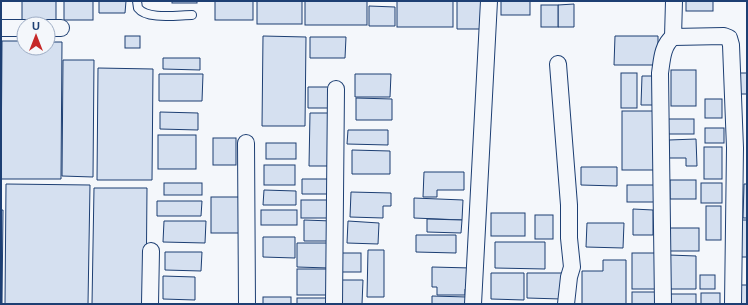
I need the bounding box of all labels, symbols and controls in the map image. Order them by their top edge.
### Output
north arrow [16,16,56,56]
text: U [32,20,40,32]

